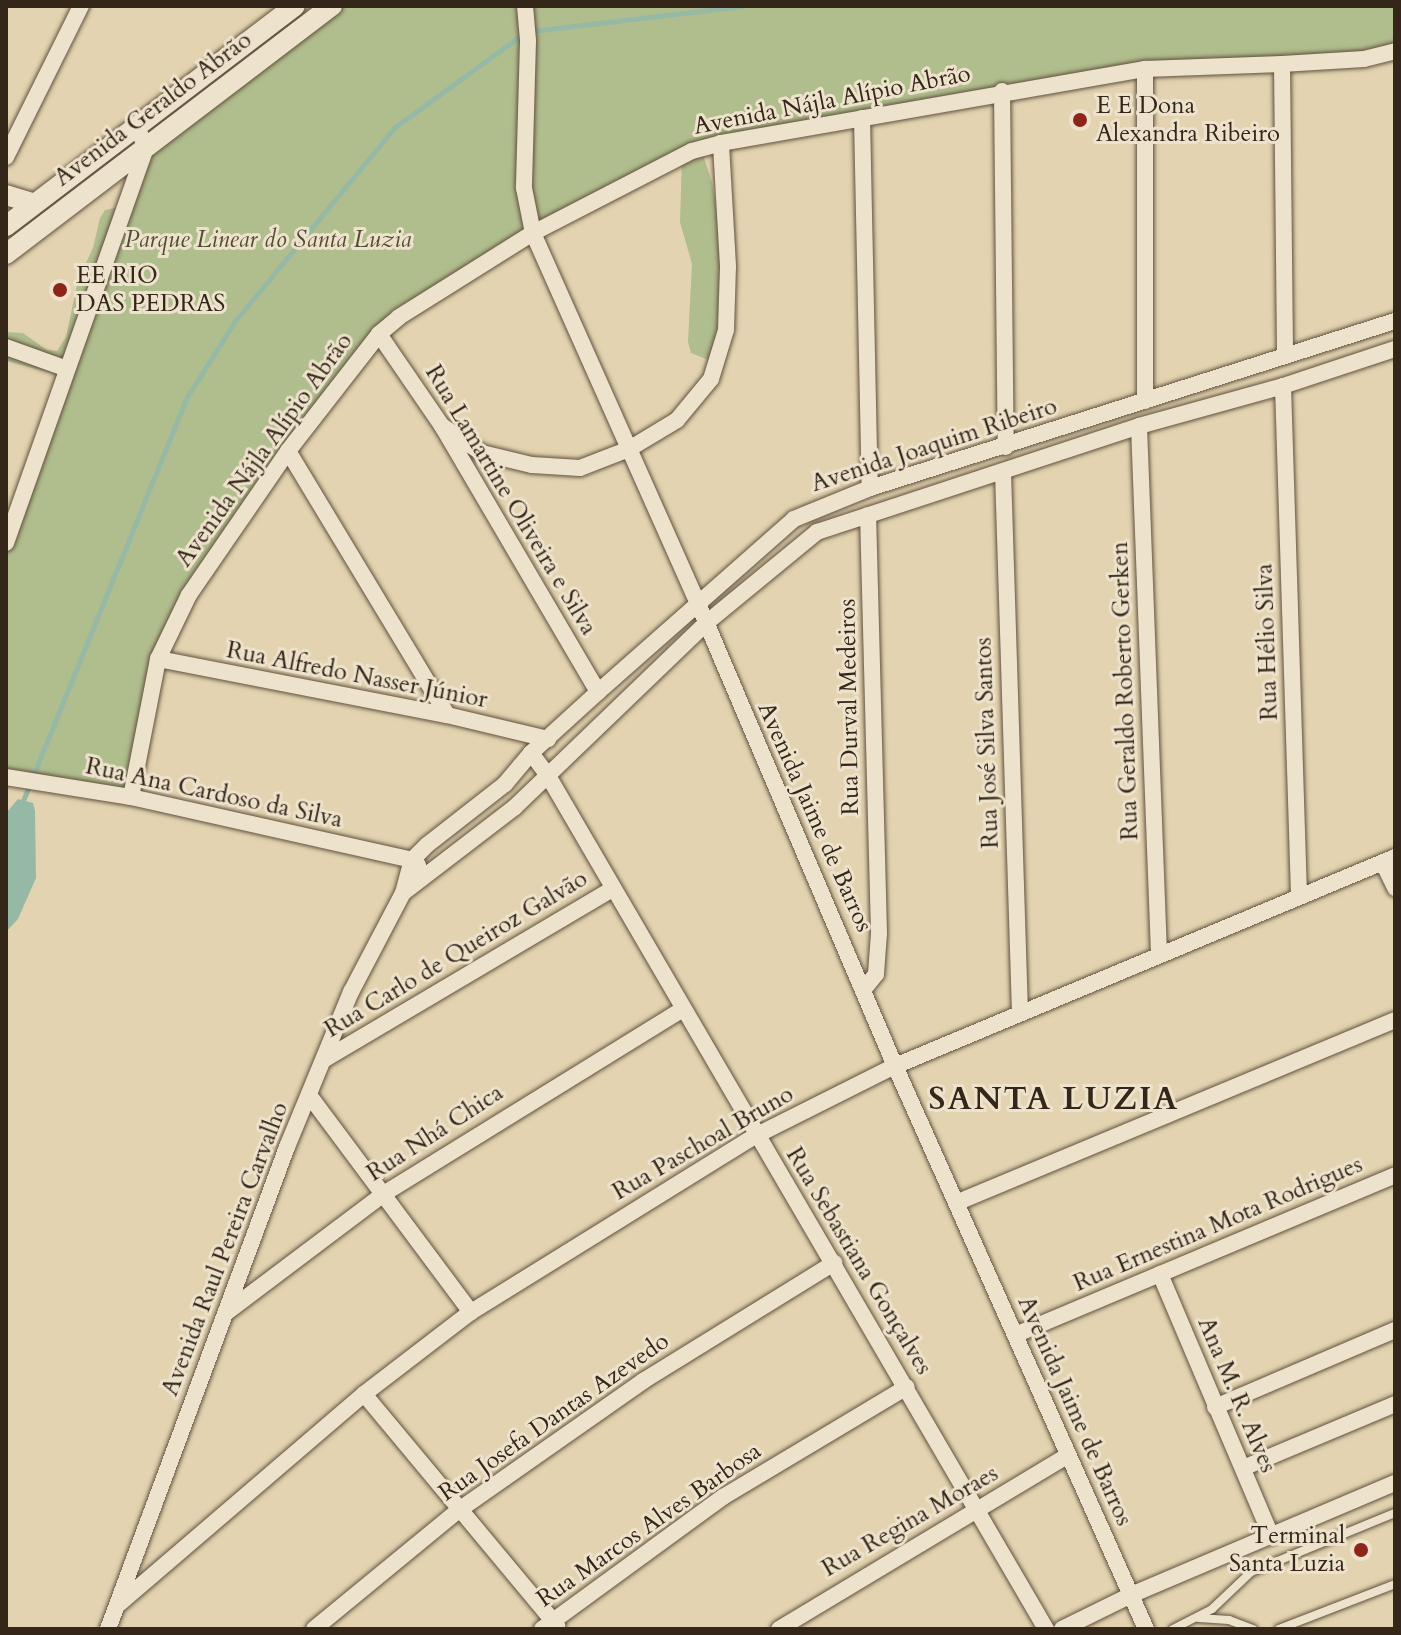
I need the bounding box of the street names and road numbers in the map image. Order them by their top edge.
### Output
street label: Avenida Geraldo Abrão [49,25,257,193]
street label: Avenida Nájla Alípio Abrão [691,59,973,141]
street label: Avenida Nájla Alípio Abrão [170,328,358,572]
street label: Rua Lamartine Oliveira e Silva [419,360,603,640]
street label: Avenida Joaquim Ribeiro [807,392,1061,498]
street label: Rua Geraldo Roberto Gerken [1105,541,1145,841]
street label: Rua Hélio Silva [1250,563,1284,721]
street label: Rua Durval Medeiros [833,598,865,816]
street label: Rua Alfredo Nasser Júnior [224,636,490,714]
street label: Rua José Silva Santos [969,637,1005,849]
street label: Avenida Jaime de Barros [751,698,879,936]
street label: Rua Ana Cardoso da Silva [83,752,345,834]
street label: Rua Carlo de Queiroz Galvão [320,864,592,1044]
street label: Rua Nhá Chica [361,1078,509,1188]
street label: Rua Paschoal Bruno [607,1080,799,1206]
street label: Avenida Raul Pereira Carvalho [156,1098,294,1400]
street label: Rua Sebastiana Gonçalves [780,1142,938,1380]
street label: Rua Ernestina Mota Rodrigues [1069,1150,1367,1298]
street label: Avenida Jaime de Barros [1011,1292,1139,1530]
street label: Ana M. R. Alves [1191,1313,1283,1477]
street label: Rua Josefa Dantas Azevedo [433,1327,675,1507]
street label: Rua Marcos Alves Barbosa [531,1437,767,1613]
street label: Rua Regina Moraes [817,1459,1003,1583]

